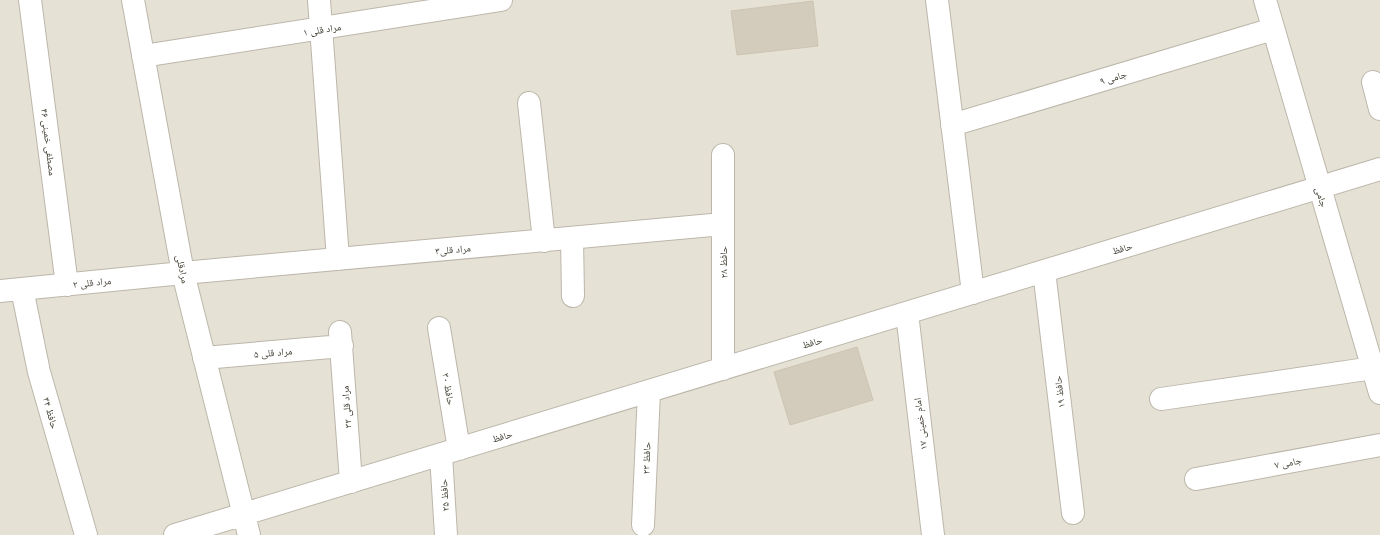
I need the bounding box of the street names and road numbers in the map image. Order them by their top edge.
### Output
street label: مراد قلی ۱ [302,19,342,39]
street label: جامی ۹ [1098,66,1129,88]
street label: مصطفی خمینی ۴۶ [38,108,60,177]
street label: جامی [1312,185,1332,209]
street label: حافظ [1110,238,1135,258]
street label: مراد قلی۳ [435,240,472,258]
street label: حافظ ۲۸ [716,245,730,278]
street label: مرادقلی [173,254,193,285]
street label: مراد قلی ۲ [72,273,112,291]
street label: حافظ [800,332,825,352]
street label: مراد قلی ۵ [253,343,293,361]
street label: حافظ ۳۰ [439,372,459,407]
street label: حافظ ۱۹ [1050,374,1068,409]
street label: مراد قلی ۳۲ [337,385,354,429]
street label: حافظ ۳۴ [40,395,62,431]
street label: امام خمینی ۱۷ [910,397,931,451]
street label: حافظ [490,426,515,446]
street label: حافظ ۲۳ [638,441,654,474]
street label: جامی ۷ [1273,452,1303,471]
street label: حافظ ۲۵ [436,478,452,512]

